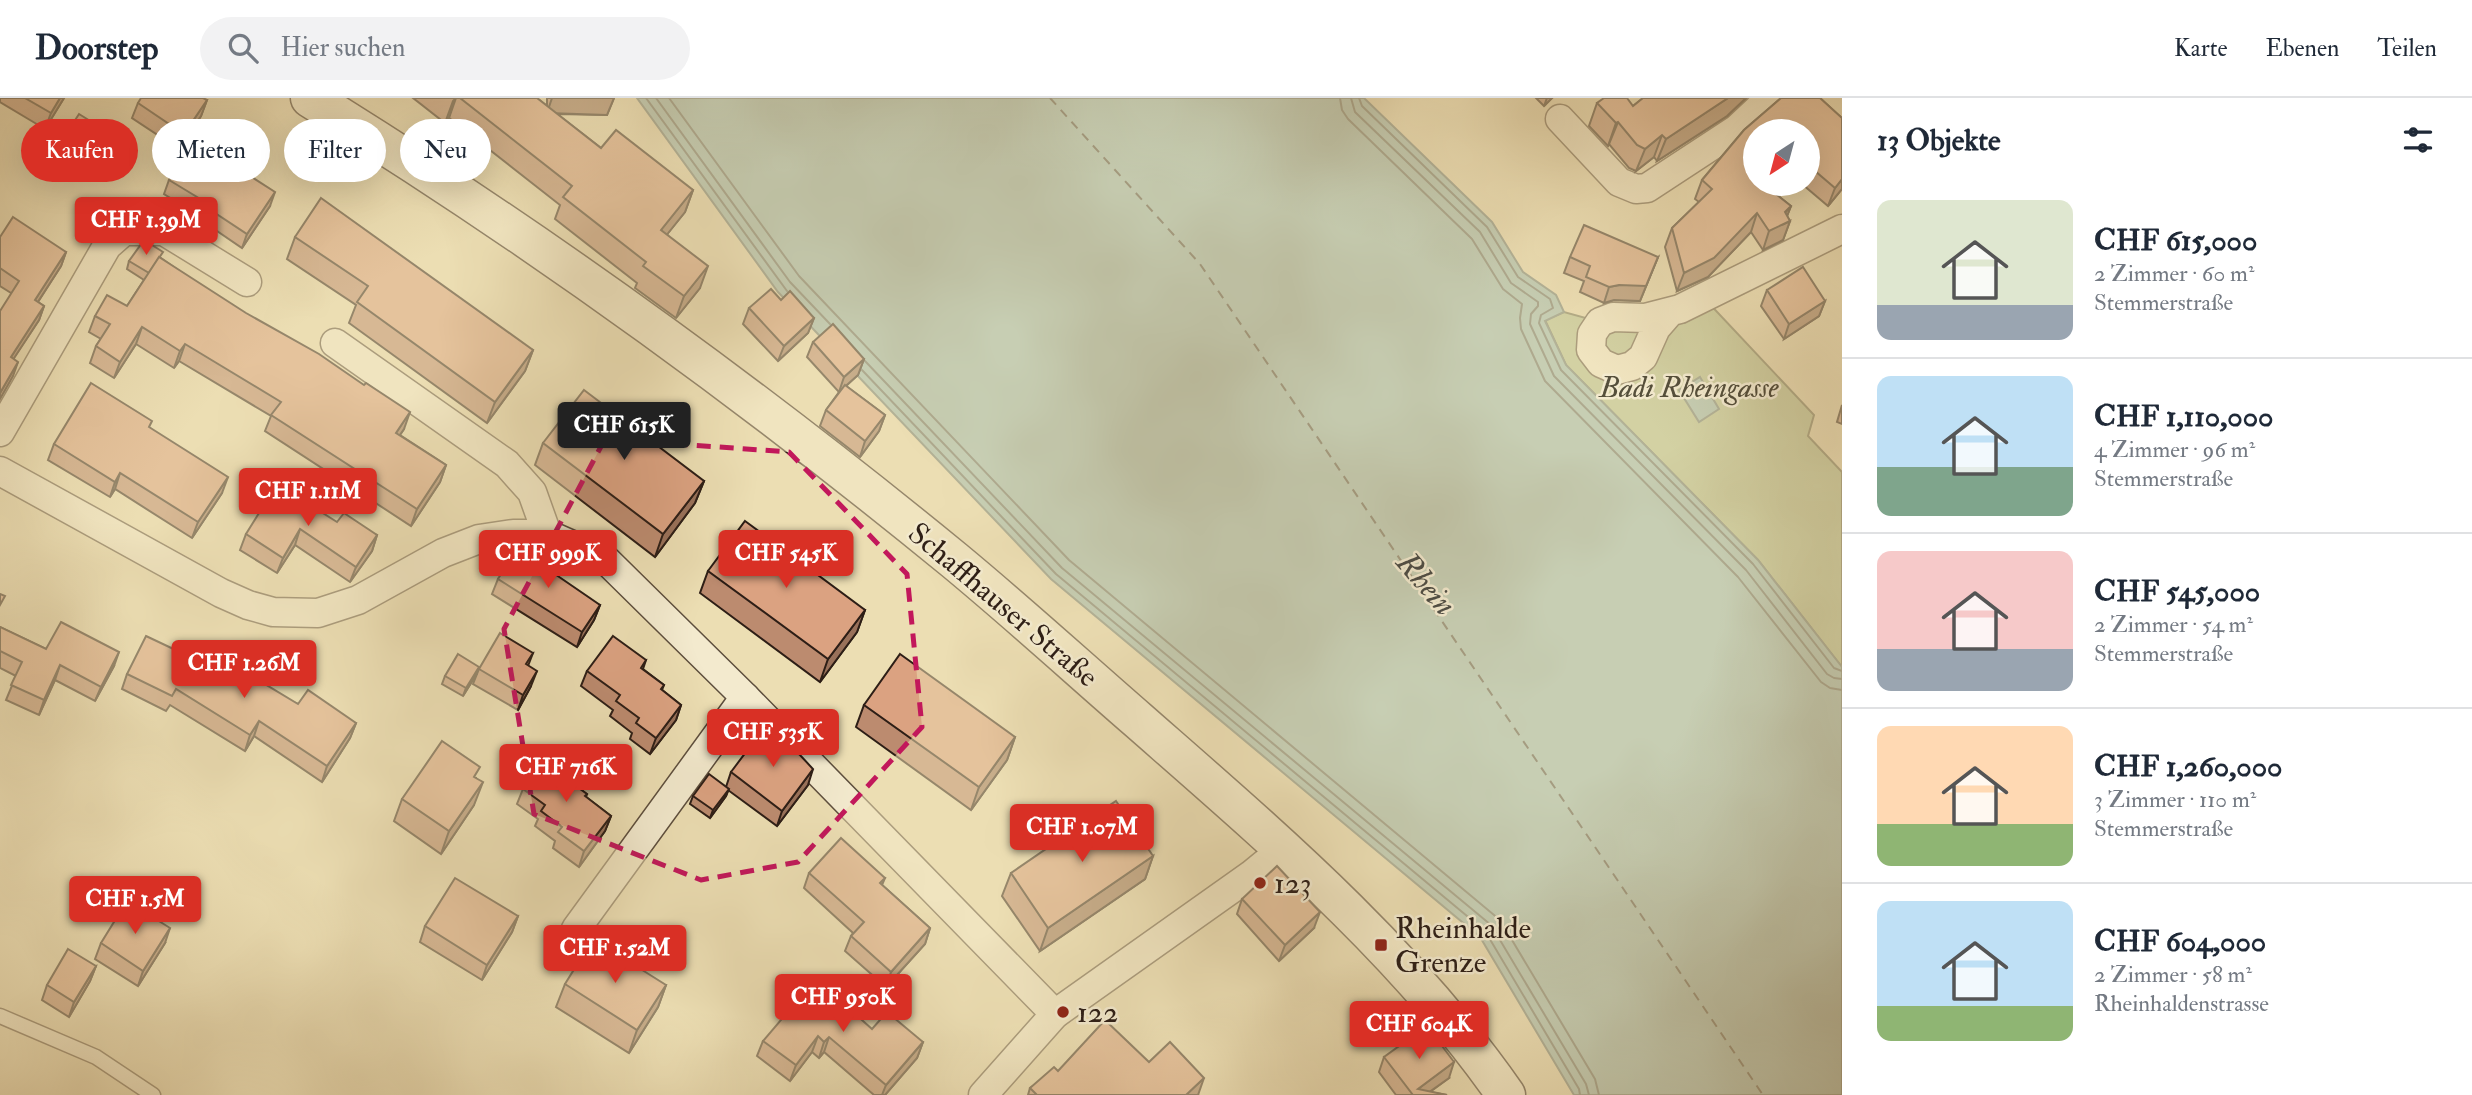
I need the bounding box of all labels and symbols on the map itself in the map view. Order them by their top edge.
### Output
north arrow [1743,119,1820,196]
pin: CHF 1.39M [66,198,226,257]
park label: Badi Rheingasse [1597,369,1780,406]
pin: CHF 615K [552,402,696,462]
pin: CHF 1.11M [228,468,388,528]
street label: Schaffhauser Straße [901,515,1105,695]
pin: CHF 999K [476,531,620,590]
pin: CHF 545K [714,531,858,590]
water label: Rhein [1387,543,1465,624]
pin: CHF 1.26M [164,640,324,700]
pin: CHF 535K [701,710,845,769]
pin: CHF 716K [494,744,638,804]
pin: CHF 1.07M [1002,804,1162,864]
place label: 123 [1274,865,1311,902]
marker: 123 [1252,875,1268,891]
pin: CHF 1.5M [63,876,207,936]
place label: Rheinhalde Grenze [1395,910,1531,981]
pin: CHF 1.52M [535,926,695,985]
marker: Rheinhalde Grenze [1373,937,1389,953]
pin: CHF 950K [771,974,915,1034]
place label: 122 [1077,994,1118,1031]
pin: CHF 604K [1347,1002,1491,1061]
marker: 122 [1055,1004,1071,1020]

